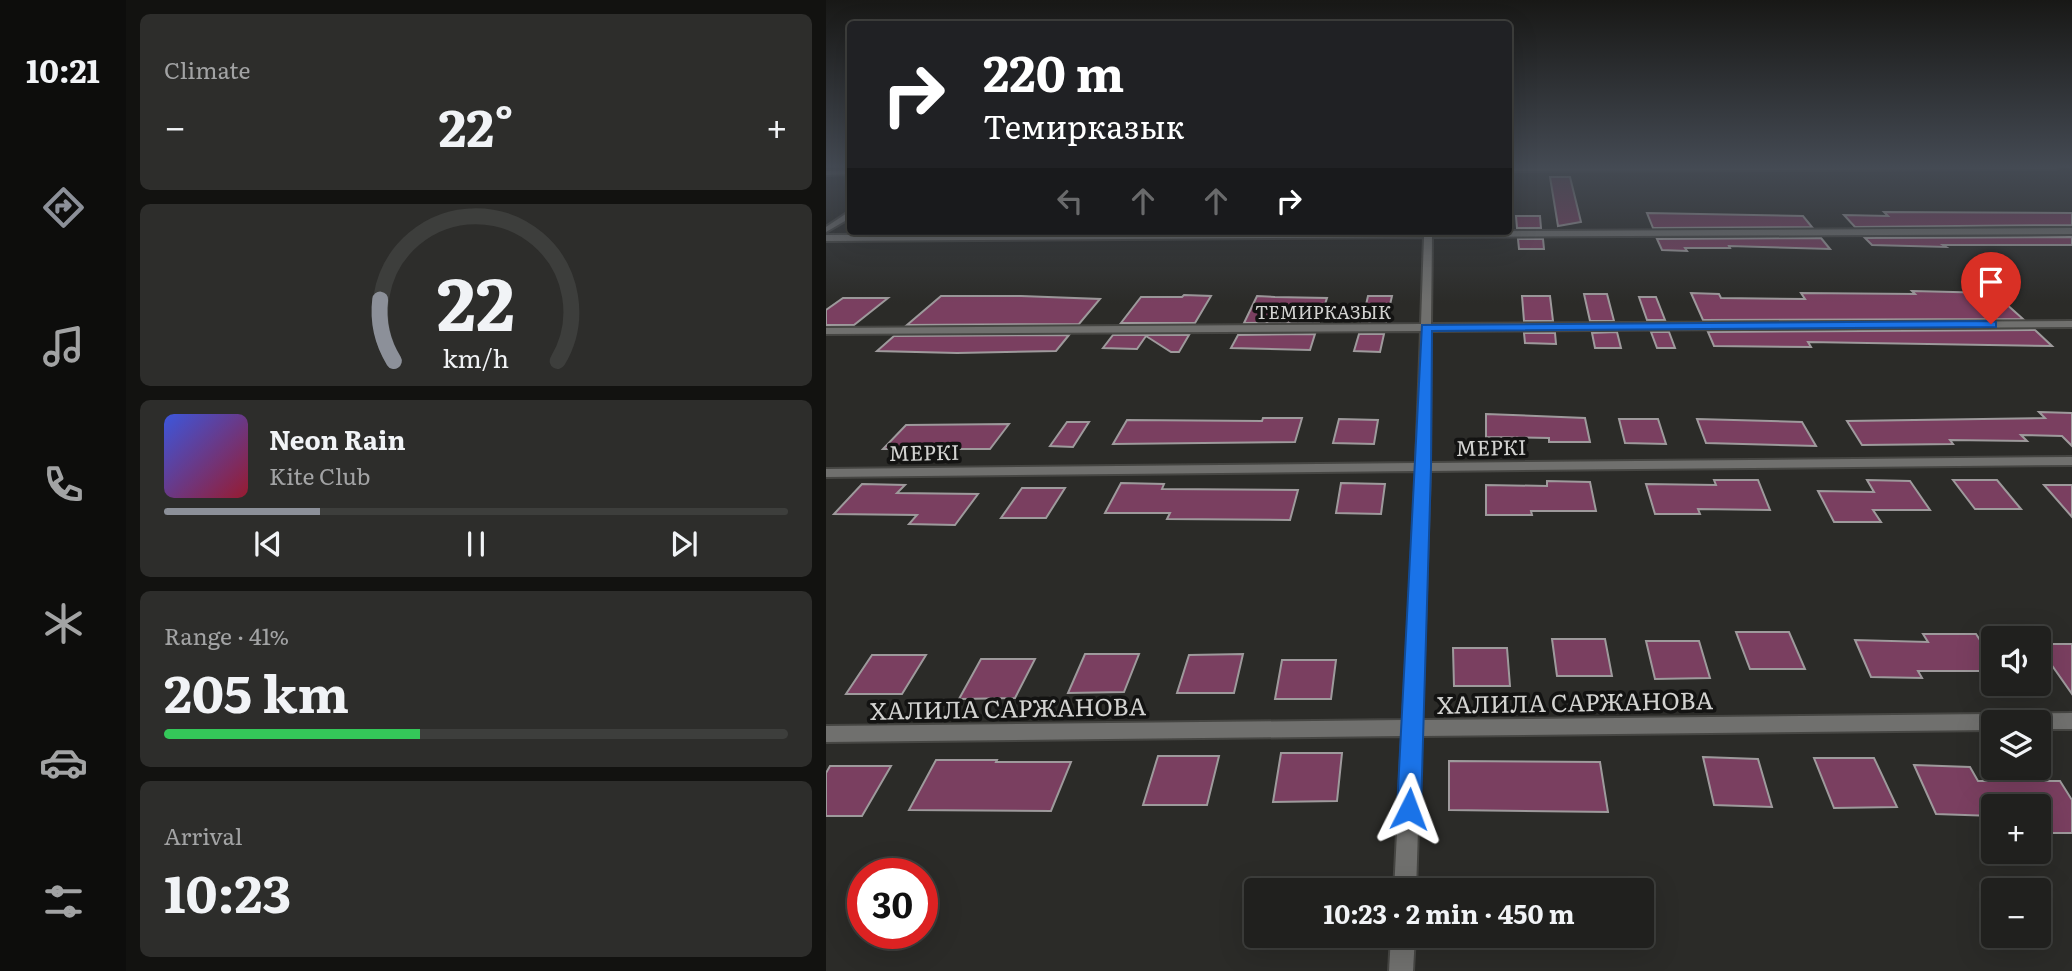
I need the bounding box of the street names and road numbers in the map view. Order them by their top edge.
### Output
street label: ТЕМИРКАЗЫК [1255,298,1391,325]
street label: МЕРКІ [1455,430,1527,462]
street label: МЕРКІ [888,435,960,467]
street label: ХАЛИЛА САРЖАНОВА [1437,681,1714,721]
street label: ХАЛИЛА САРЖАНОВА [870,687,1147,727]

